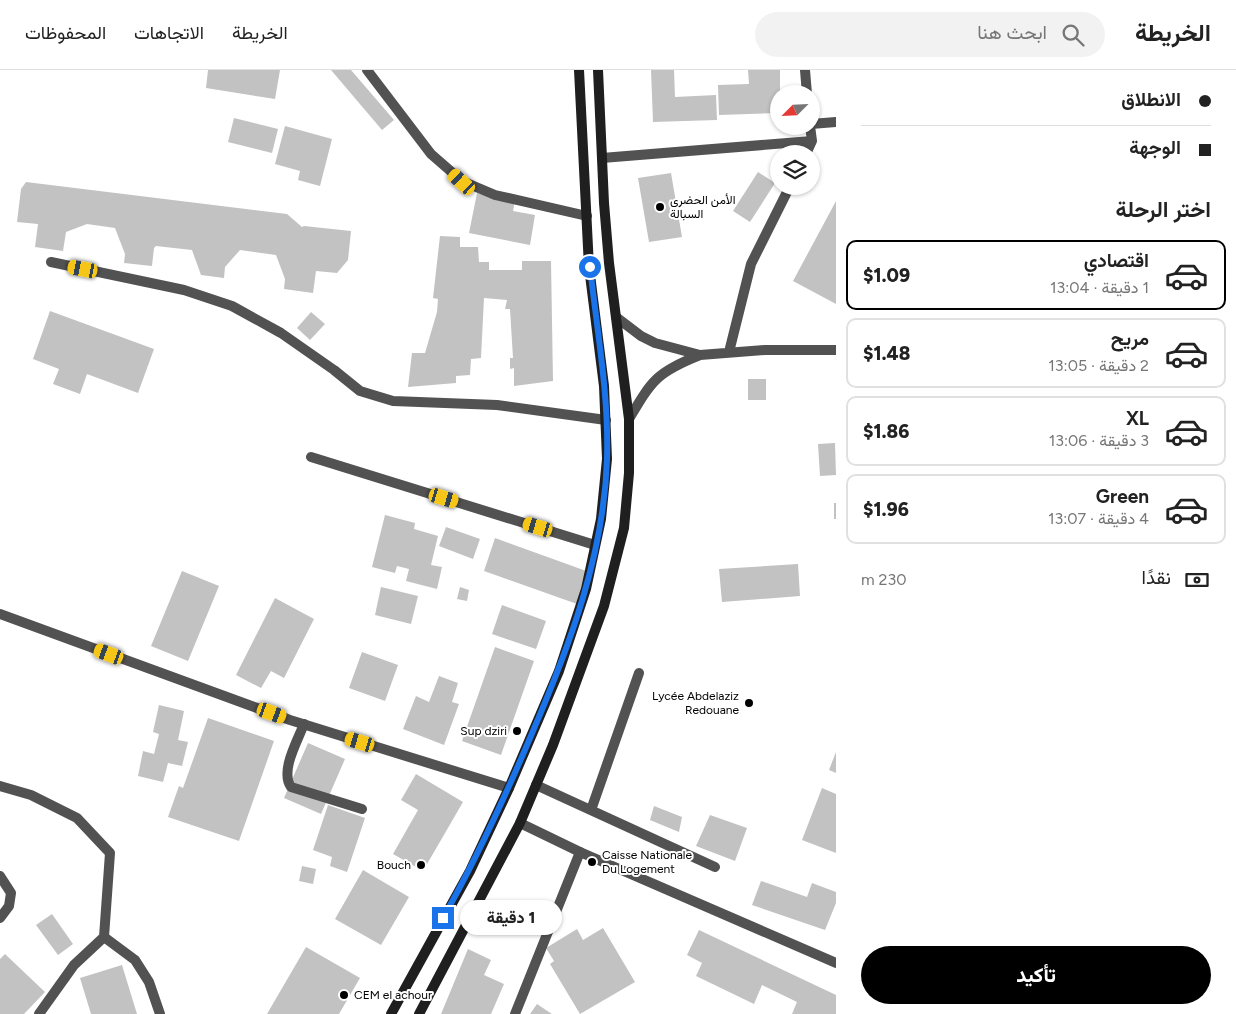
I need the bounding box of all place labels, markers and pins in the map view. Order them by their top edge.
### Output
place label: الأمن الحضري السبالة [670,193,735,221]
marker: الأمن الحضري السبالة [654,201,666,213]
place label: Lycée Abdelaziz Redouane [652,689,739,717]
marker: Lycée Abdelaziz Redouane [743,697,755,709]
place label: Sup dziri [460,724,507,738]
marker: Sup dziri [511,725,523,737]
place label: Caisse Nationale Du Logement [602,848,692,876]
marker: Caisse Nationale Du Logement [586,856,598,868]
place label: Bouch [377,858,411,872]
marker: Bouch [415,859,427,871]
place label: CEM el achour [354,988,432,1002]
marker: CEM el achour [338,989,350,1001]

